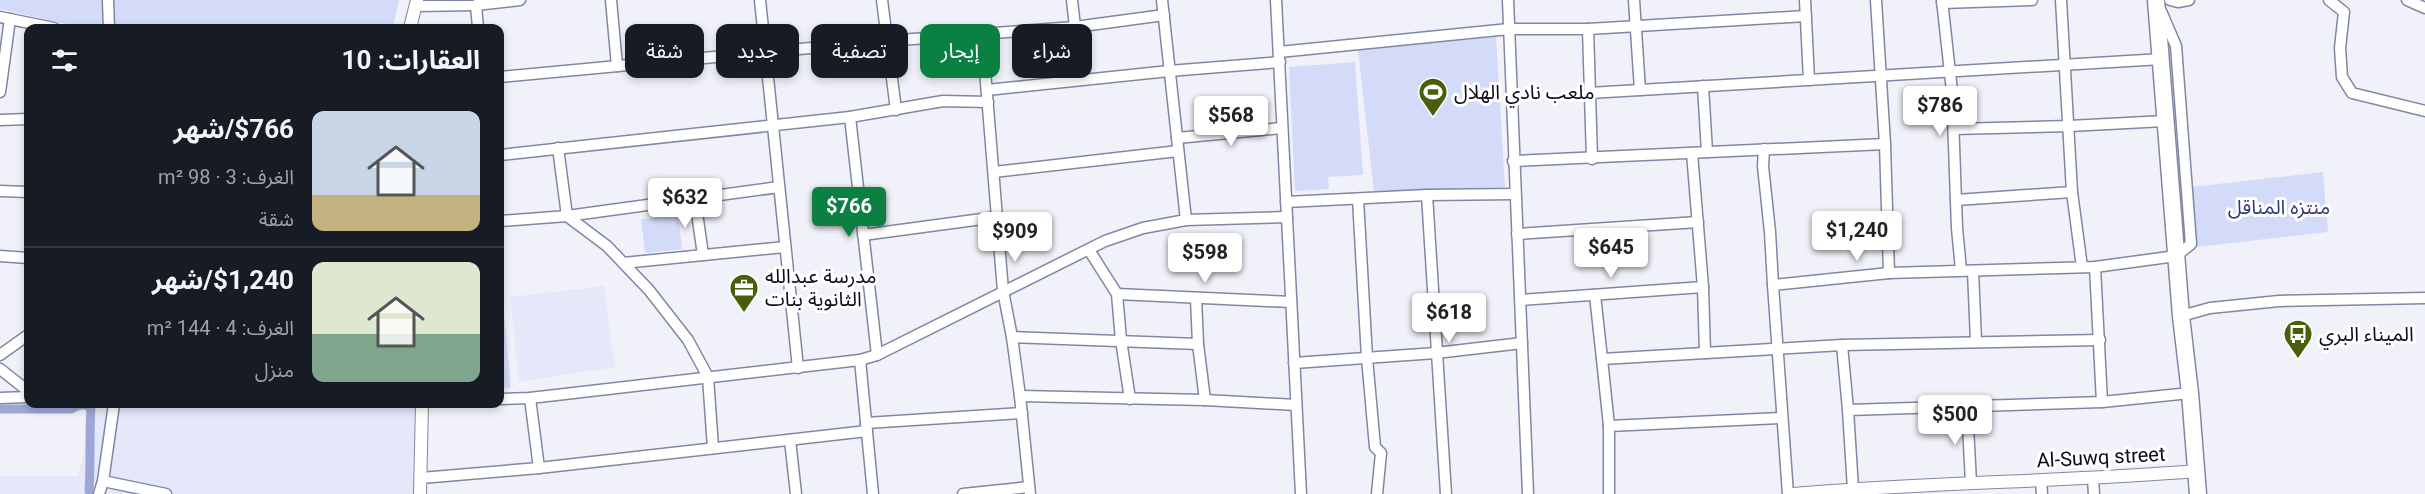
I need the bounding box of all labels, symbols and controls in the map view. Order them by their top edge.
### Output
chip: شقة [625,24,704,78]
chip: جديد [716,24,799,78]
chip: تصفية [811,24,908,78]
chip: إيجار [920,24,1000,78]
chip: شراء [1012,24,1092,78]
icon: filters [48,44,81,77]
text: العقارات: 10 [341,45,480,75]
sports icon: ملعب نادي الهلال [1417,76,1449,118]
place label: ملعب نادي الهلال [1454,80,1595,108]
pin: $786 [1904,86,1976,137]
text: $786 [1917,93,1963,117]
pin: $568 [1195,96,1267,147]
text: $568 [1208,103,1254,127]
text: $766/شهر [173,114,294,144]
icon: home [360,135,432,207]
text: الغرف: 3 · 98 m² [158,165,294,189]
pin: $632 [649,178,721,229]
text: $632 [662,185,708,209]
pin: $766 [813,187,885,238]
text: $766 [826,194,872,218]
park label: منتزه المناقل [2228,195,2330,219]
text: شقة [259,207,294,231]
pin: $1,240 [1808,211,1906,262]
pin: $909 [979,212,1051,263]
text: $1,240 [1826,218,1888,242]
text: $909 [992,219,1038,243]
pin: $645 [1575,228,1647,279]
pin: $598 [1169,233,1241,284]
text: $645 [1588,235,1634,259]
text: $598 [1182,240,1228,264]
place label: مدرسة عبدالله الثانوية بنات [765,264,876,311]
text: $1,240/شهر [152,265,294,295]
office icon: مدرسة عبدالله الثانوية بنات [728,272,760,314]
icon: home [360,286,432,358]
pin: $618 [1413,293,1485,344]
text: $618 [1426,300,1472,324]
text: الغرف: 4 · 144 m² [147,316,294,340]
bus stop icon: الميناء البري [2282,318,2314,360]
place label: الميناء البري [2319,322,2414,350]
text: منزل [255,358,294,382]
pin: $500 [1919,395,1991,446]
text: $500 [1932,402,1978,426]
street label: Al-Suwq street [2036,442,2166,472]

